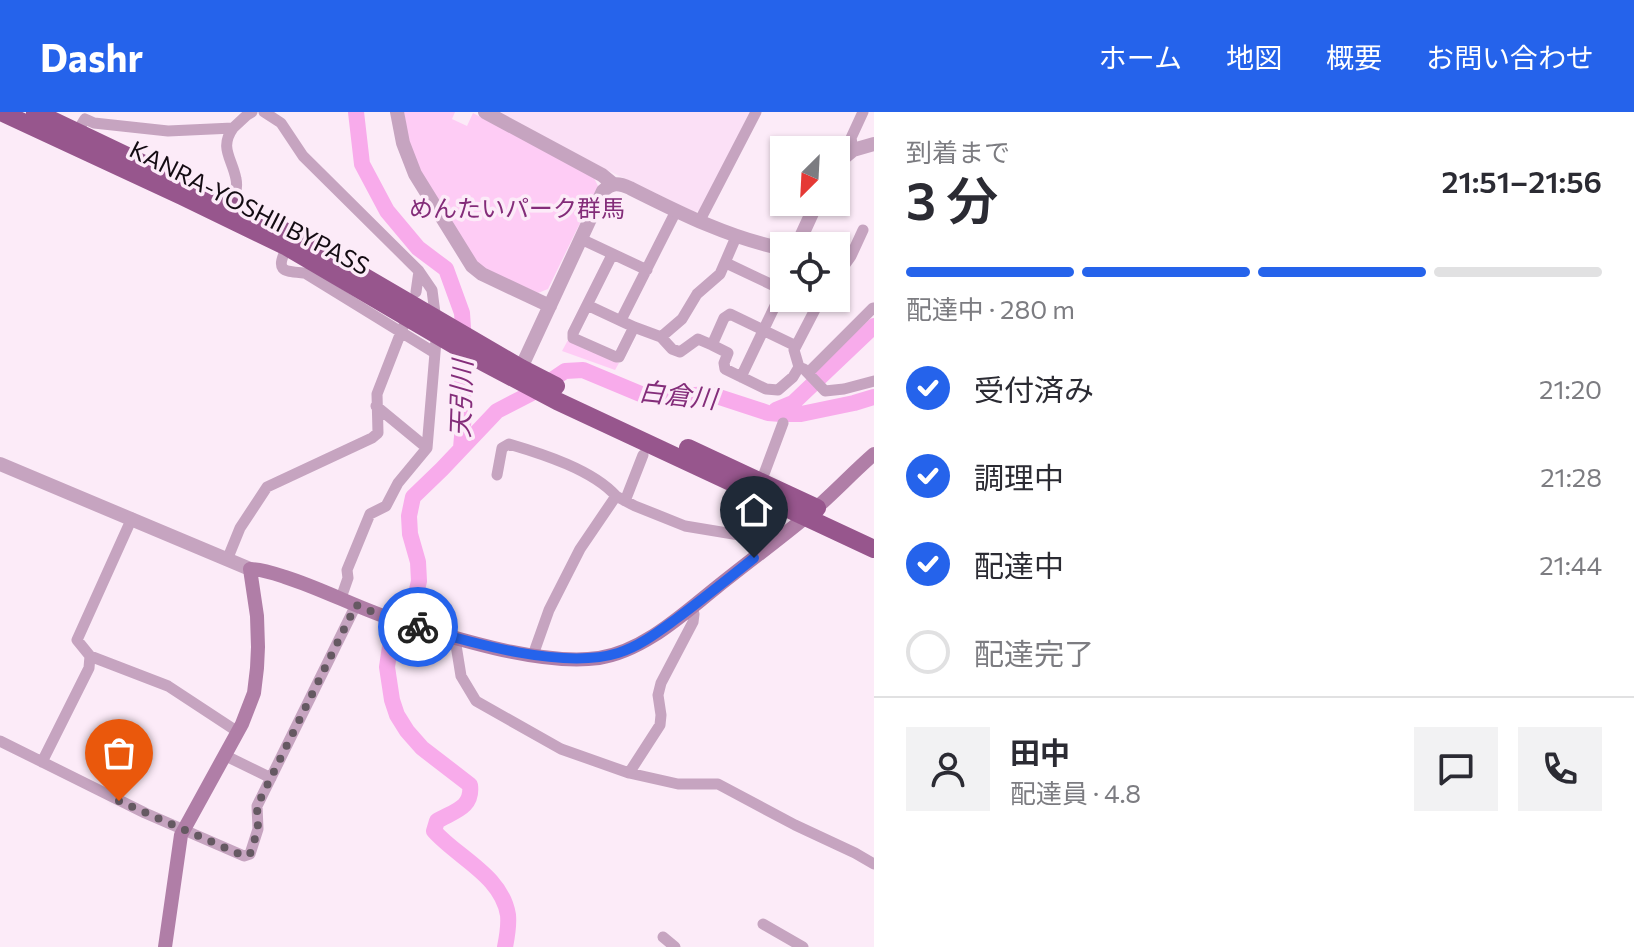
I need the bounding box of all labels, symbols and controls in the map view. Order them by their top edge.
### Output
text: Dashr [40,33,143,80]
text: ホーム [1099,40,1182,74]
text: 地図 [1226,40,1282,74]
text: 概要 [1326,40,1382,74]
text: お問い合わせ [1426,40,1594,74]
street label: KANRA-YOSHII BYPASS [125,134,375,280]
north arrow [770,136,850,216]
map controls [770,136,850,312]
text: 到着まで [906,136,1010,167]
text: 21:51–21:56 [1441,162,1602,199]
text: 3 分 [906,167,998,231]
park label: めんたいパーク群馬 [409,193,625,222]
button: locate [770,232,850,312]
text: 配達中 · 280 m [906,293,1075,324]
water label: 天引川 [443,356,477,439]
icon: check [906,366,950,410]
text: 受付済み [974,370,1094,407]
text: 21:20 [1539,373,1602,404]
water label: 白倉川 [638,375,721,414]
icon: check [906,454,950,498]
text: 調理中 [974,458,1064,495]
text: 21:28 [1540,461,1602,492]
pin [720,476,788,558]
icon: home [732,488,776,532]
icon: check [906,542,950,586]
text: 配達中 [974,546,1064,583]
text: 21:44 [1539,549,1602,580]
courier [378,587,458,667]
icon: bike [396,605,440,649]
text: 配達完了 [974,634,1094,671]
pin [85,719,153,801]
button: person [906,727,990,811]
button: chat [1414,727,1498,811]
button: phone [1518,727,1602,811]
icon: bag [97,731,141,775]
text: 田中 [1010,733,1070,770]
text: 配達員 · 4.8 [1010,777,1141,808]

